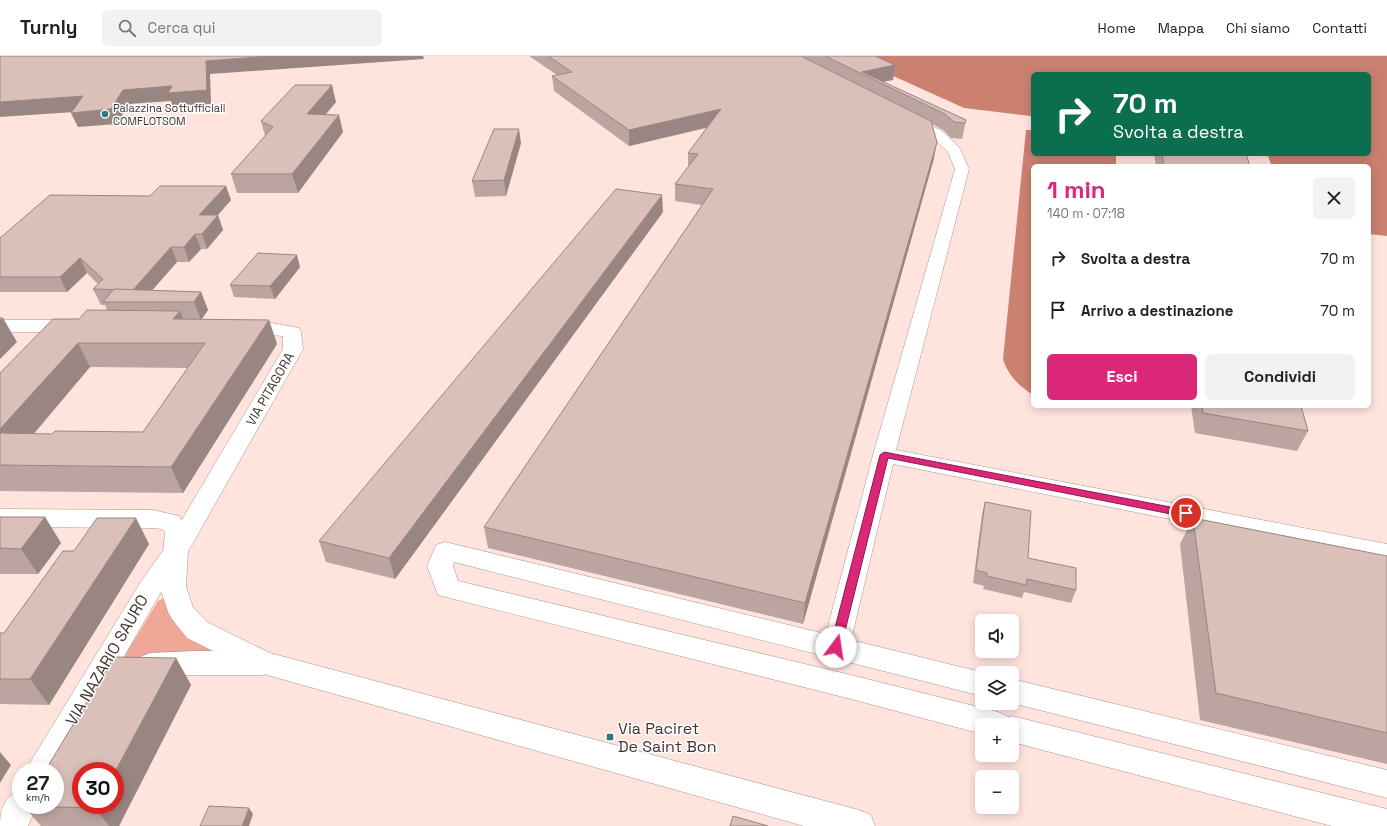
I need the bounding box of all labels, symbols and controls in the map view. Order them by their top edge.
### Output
search box [102,10,382,46]
text: Turnly [20,15,78,40]
icon: search [116,17,138,39]
text: Cerca qui [148,18,215,37]
text: Home [1098,19,1136,37]
text: Mappa [1158,19,1204,37]
text: Chi siamo [1226,19,1290,37]
text: Contatti [1312,19,1367,37]
text: 70 m [1113,85,1178,121]
icon: right [1047,88,1099,140]
place label: Palazzina Sottufficiali COMFLOTSOM [113,101,226,128]
marker: Palazzina Sottufficiali COMFLOTSOM [100,109,110,119]
text: Svolta a destra [1113,120,1244,143]
text: 1 min [1047,174,1106,205]
button: close [1313,177,1355,219]
text: 140 m · 07:18 [1047,205,1125,222]
icon: right [1047,247,1069,269]
text: Svolta a destra [1081,249,1190,268]
text: 70 m [1320,249,1355,268]
icon: arrive [1047,299,1069,321]
text: Arrivo a destinazione [1081,301,1233,320]
text: 70 m [1320,301,1355,320]
street label: VIA PITAGORA [242,349,298,429]
button: Esci [1047,354,1197,400]
button: Condividi [1205,354,1355,400]
pin [1169,496,1203,530]
icon: arrive [1175,502,1197,524]
street label: VIA NAZARIO SAURO [61,591,153,729]
map controls [975,614,1019,814]
button: sound [975,614,1019,658]
position arrow [815,626,857,668]
button: layers [975,666,1019,710]
place label: Via Paciret De Saint Bon [618,718,716,757]
button: + [975,718,1019,762]
marker: Via Paciret De Saint Bon [605,732,615,742]
speed limit sign: 30 [72,762,124,814]
text: 27 [27,770,49,796]
button: − [975,770,1019,814]
text: km/h [26,791,50,804]

